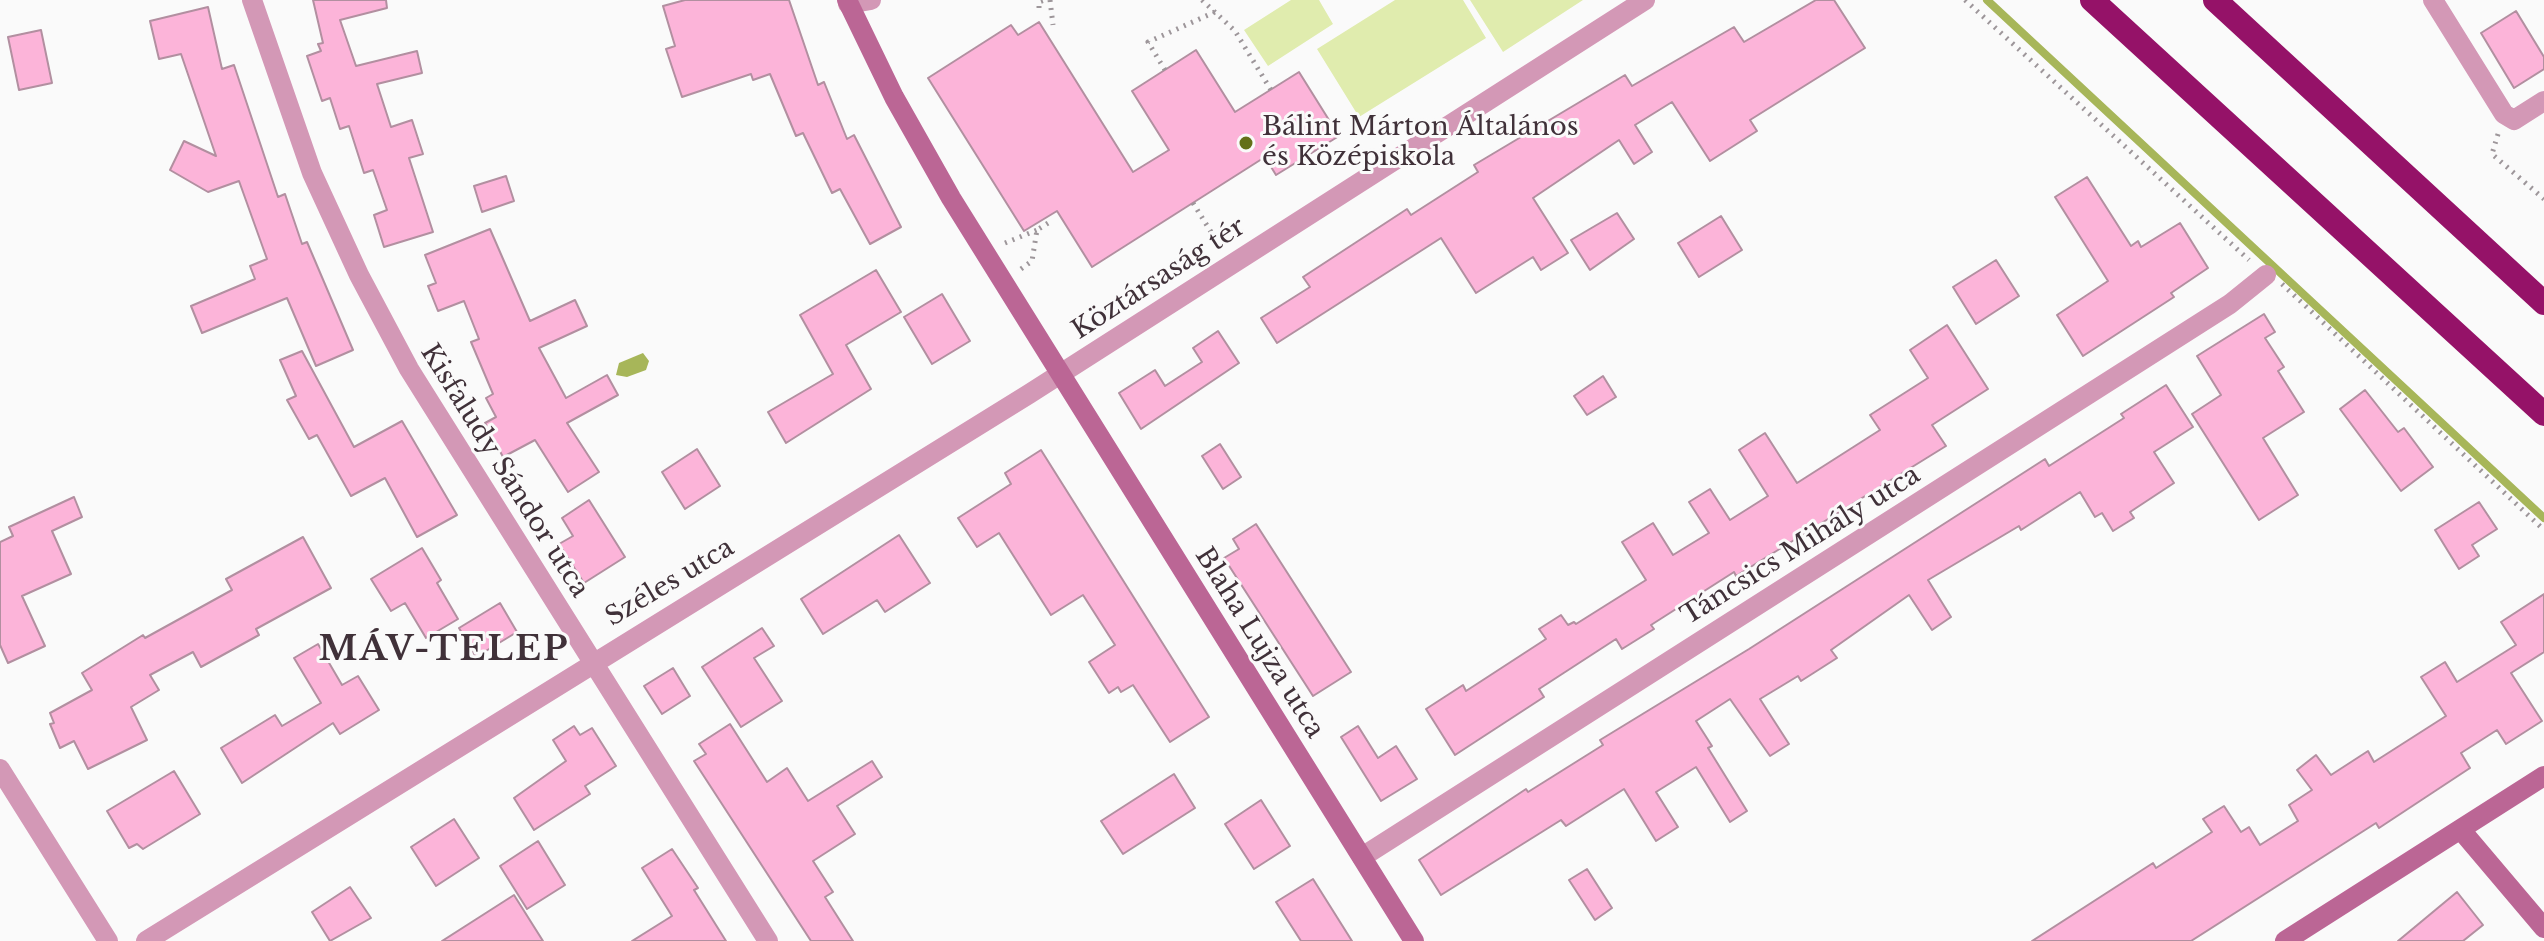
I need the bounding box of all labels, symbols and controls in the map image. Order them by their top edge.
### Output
place label: Bálint Márton Általános és Középiskola [1262,112,1579,174]
marker: Bálint Márton Általános és Középiskola [1237,134,1255,152]
street label: Köztársaság tér [1067,211,1251,347]
street label: Kisfaludy Sándor utca [413,339,595,603]
street label: Táncsics Mihály utca [1676,460,1926,632]
street label: Széles utca [600,533,740,633]
street label: Blaha Lujza utca [1188,542,1330,744]
district label: MÁV-TELEP [319,630,569,670]

